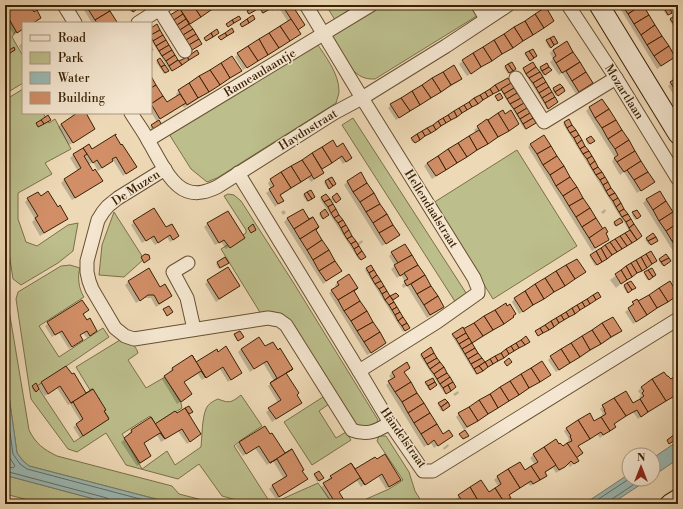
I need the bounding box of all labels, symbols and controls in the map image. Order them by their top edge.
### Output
legend [22,22,152,114]
text: Road [58,31,86,46]
street label: Rameaulaantje [221,46,299,100]
text: Park [58,51,84,66]
street label: Mozartlaan [601,62,647,122]
text: Water [57,71,90,86]
text: Building [57,91,106,106]
street label: Haydnstraat [276,106,341,154]
street label: De Muzen [109,167,163,209]
street label: Hellendaalstraat [401,167,462,252]
street label: Händelstraat [377,405,430,472]
north arrow [621,447,661,487]
text: N [637,451,646,465]

